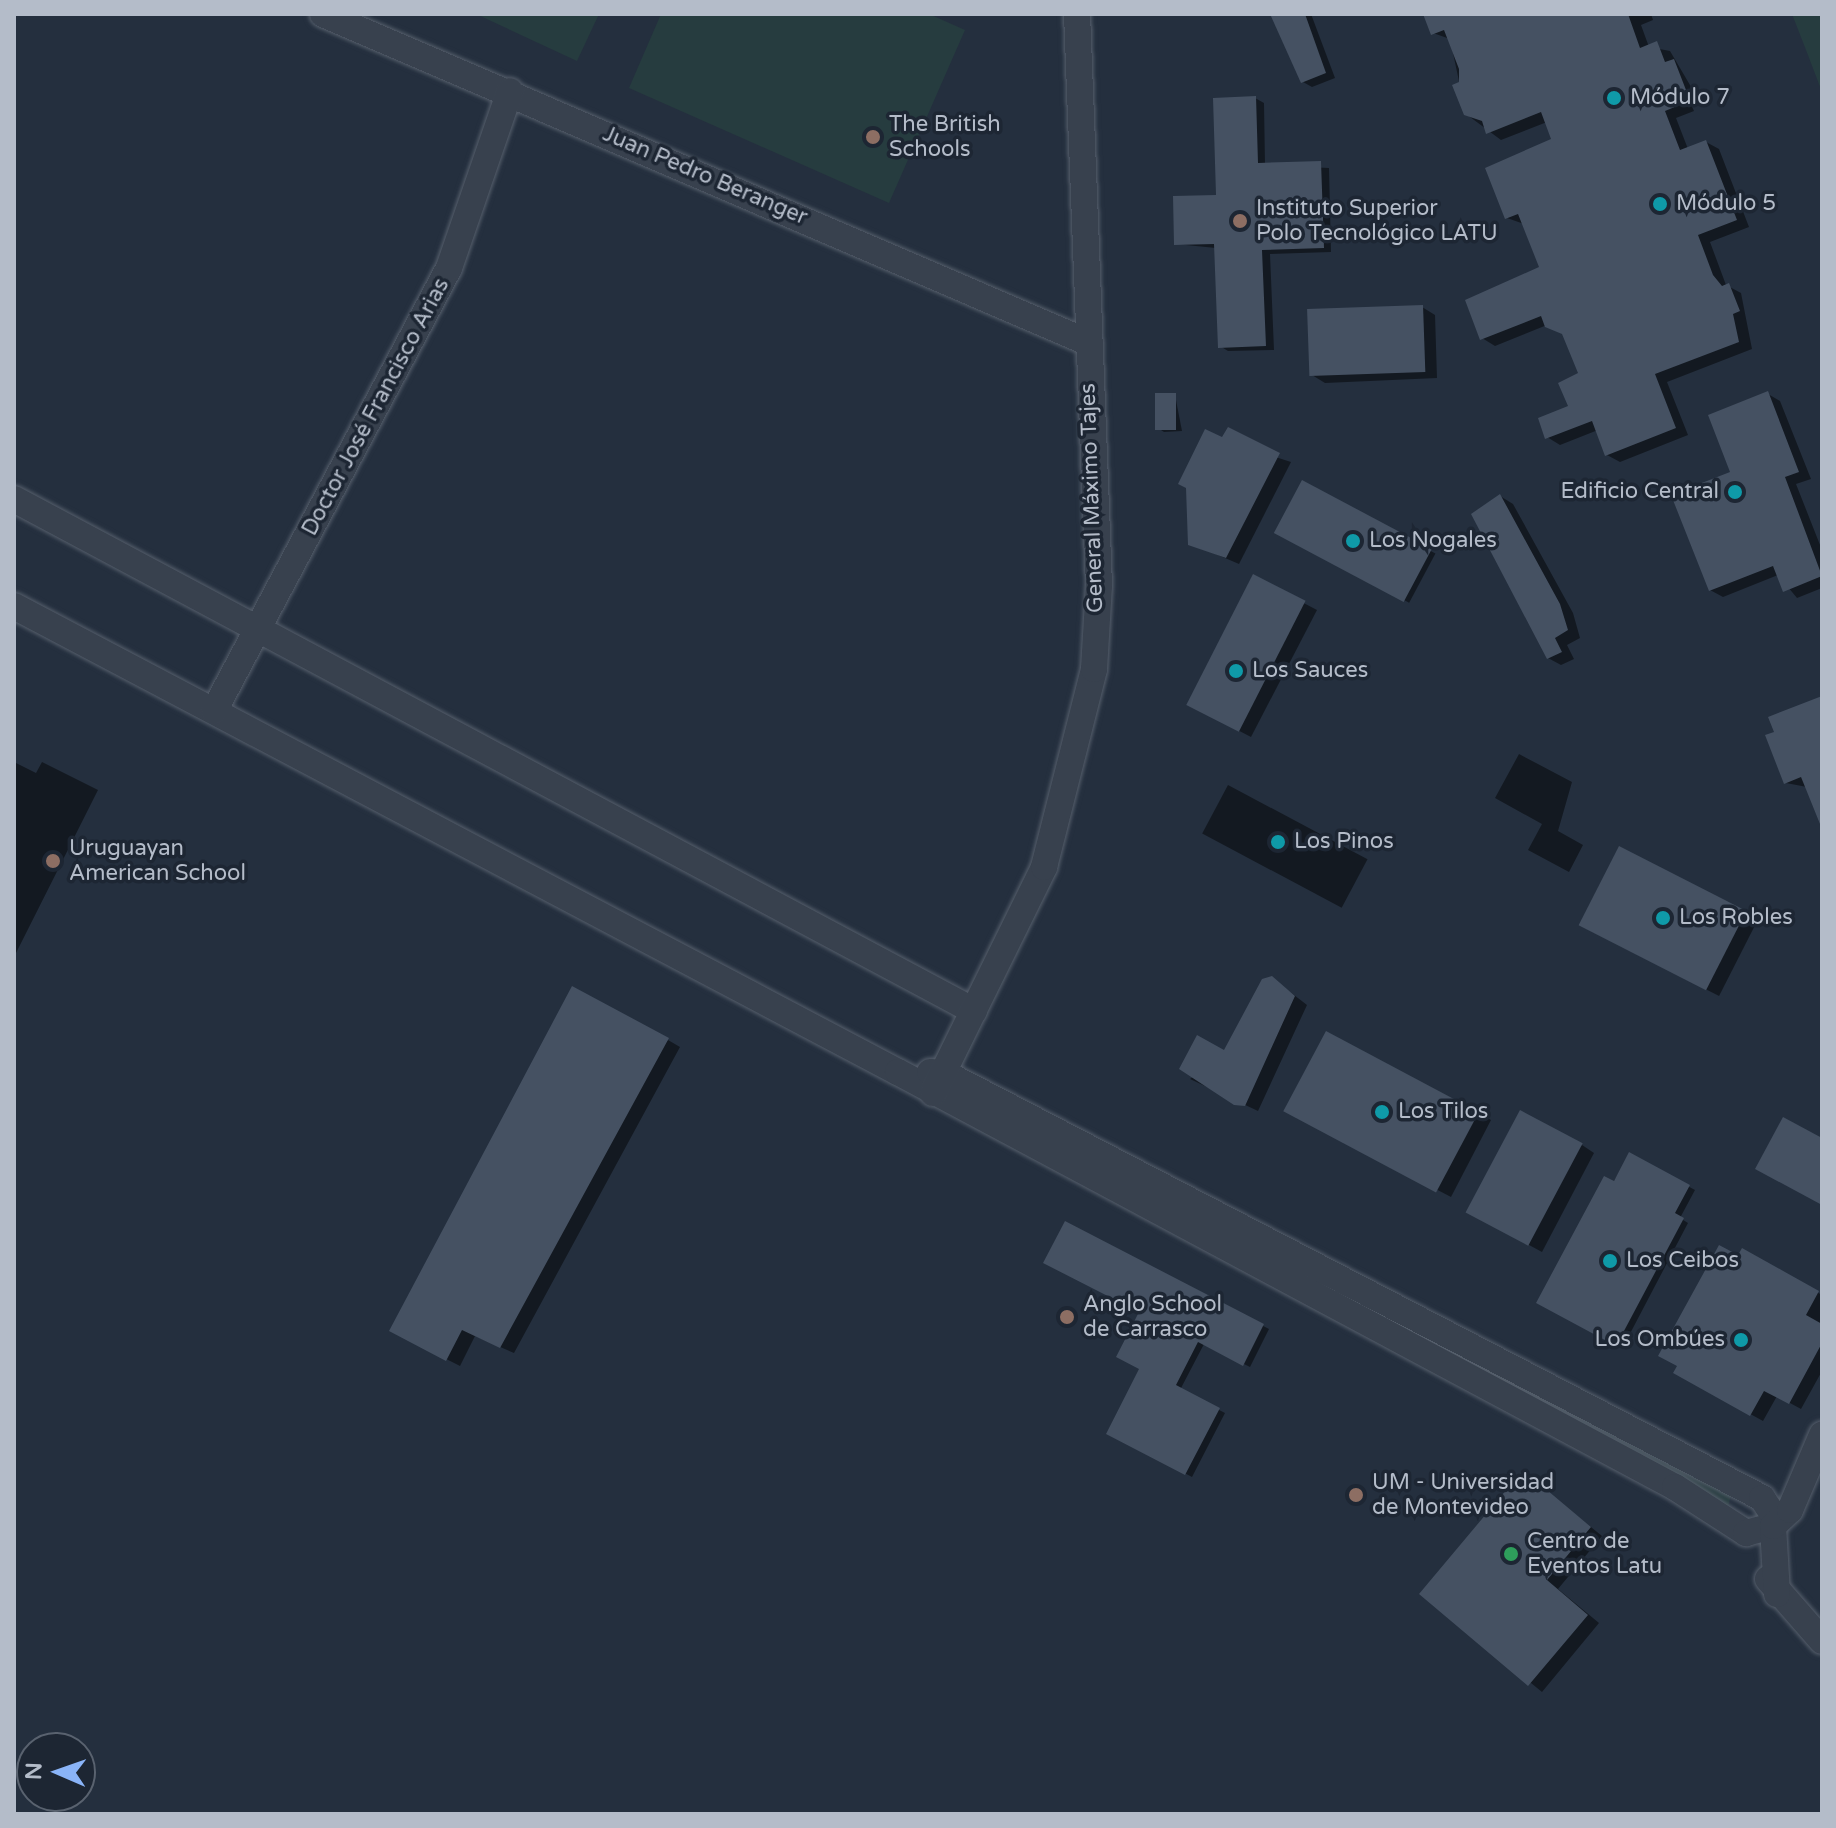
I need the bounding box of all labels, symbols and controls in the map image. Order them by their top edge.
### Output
place label: Módulo 7 [1630,85,1730,111]
marker: Módulo 7 [1605,89,1623,107]
place label: The British Schools [889,111,1001,162]
street label: Juan Pedro Beranger [599,121,811,231]
marker: The British Schools [864,128,882,146]
place label: Módulo 5 [1676,191,1776,217]
place label: Instituto Superior Polo Tecnológico LATU [1256,195,1498,246]
marker: Módulo 5 [1651,195,1669,213]
marker: Instituto Superior Polo Tecnológico LATU [1231,212,1249,230]
street label: Doctor José Francisco Arias [297,274,455,540]
street label: General Máximo Tajes [1075,383,1109,613]
place label: Edificio Central [1560,479,1719,505]
marker: Edificio Central [1726,483,1744,501]
place label: Los Nogales [1369,528,1497,554]
marker: Los Nogales [1344,532,1362,550]
place label: Los Sauces [1252,658,1368,684]
marker: Los Sauces [1227,662,1245,680]
place label: Los Pinos [1294,829,1394,855]
marker: Los Pinos [1269,833,1287,851]
place label: Uruguayan American School [69,835,246,886]
marker: Uruguayan American School [44,852,62,870]
place label: Los Robles [1679,905,1793,931]
marker: Los Robles [1654,909,1672,927]
place label: Los Tilos [1398,1099,1488,1125]
marker: Los Tilos [1373,1103,1391,1121]
place label: Los Ceibos [1626,1248,1739,1274]
marker: Los Ceibos [1601,1252,1619,1270]
place label: Anglo School de Carrasco [1083,1291,1222,1342]
marker: Anglo School de Carrasco [1058,1308,1076,1326]
place label: Los Ombúes [1595,1327,1725,1353]
marker: Los Ombúes [1732,1331,1750,1349]
place label: UM - Universidad de Montevideo [1372,1469,1554,1520]
marker: UM - Universidad de Montevideo [1347,1486,1365,1504]
place label: Centro de Eventos Latu [1527,1528,1662,1580]
marker: Centro de Eventos Latu [1502,1545,1520,1563]
north arrow [16,1732,96,1812]
text: N [21,1762,47,1781]

